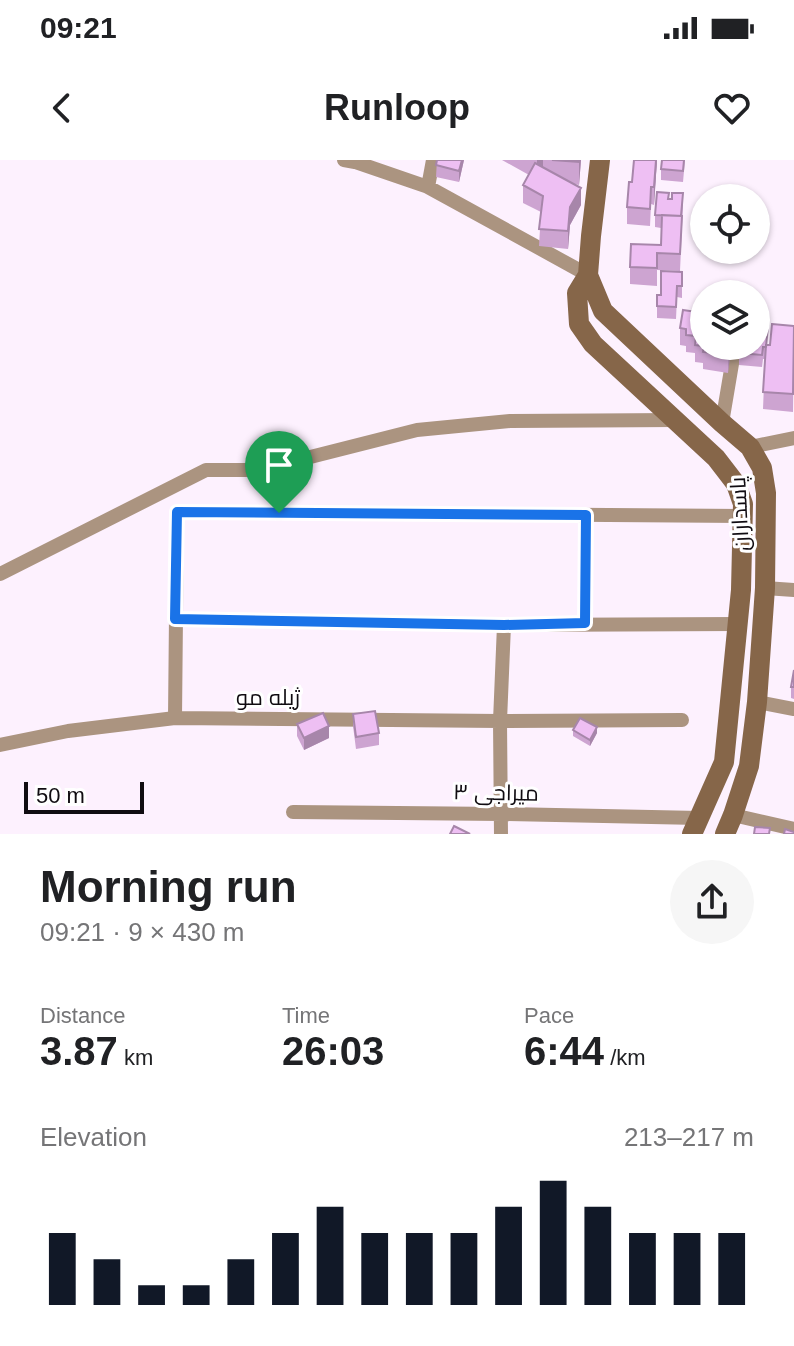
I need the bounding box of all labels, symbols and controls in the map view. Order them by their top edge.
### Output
text: 09:21 [40,11,117,44]
icon: back [40,86,84,130]
icon: heart [710,86,754,130]
text: Runloop [324,87,470,128]
map controls [690,184,770,360]
button: locate [690,184,770,264]
button: layers [690,280,770,360]
pin [245,431,313,513]
icon: arrive [257,443,301,487]
street label: پاسداران [725,476,756,552]
street label: ژیله مو [236,685,300,710]
scale bar [24,778,144,814]
street label: میراجی ۳ [453,779,539,807]
text: 50 m [36,783,85,808]
button: share [670,860,754,944]
text: Morning run [40,862,297,911]
text: 09:21 · 9 × 430 m [40,917,245,947]
text: Distance [40,1003,126,1028]
text: Time [282,1003,330,1028]
text: Pace [524,1003,574,1028]
text: 3.87 [40,1029,118,1073]
text: 26:03 [282,1029,384,1073]
text: 6:44 [524,1029,604,1073]
text: km [118,1045,153,1070]
text: /km [604,1045,646,1070]
text: Elevation [40,1122,147,1152]
text: 213–217 m [624,1122,754,1152]

